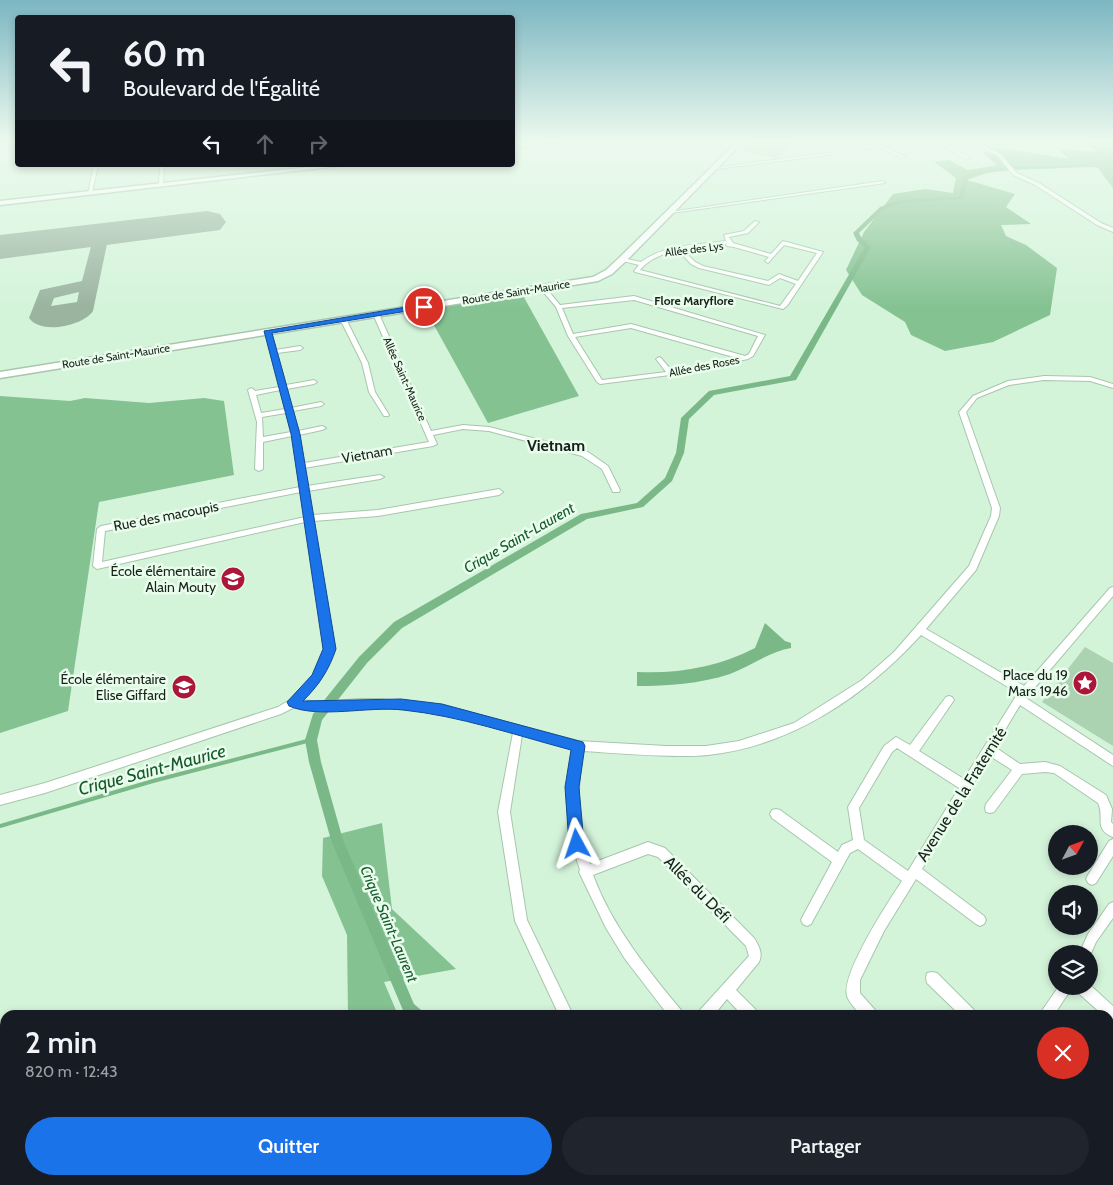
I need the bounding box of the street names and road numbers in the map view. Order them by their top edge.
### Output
street label: Allée des Lys [664,238,725,260]
street label: Route de Saint-Maurice [461,277,571,307]
street label: Allée Saint-Maurice [380,335,430,423]
street label: Route de Saint-Maurice [61,341,171,371]
street label: Allée des Roses [668,352,741,380]
street label: Vietnam [340,441,394,467]
street label: Rue des macoupis [112,497,220,535]
street label: Avenue de la Fraternité [912,724,1010,865]
street label: Allée du Défi [660,852,735,927]

